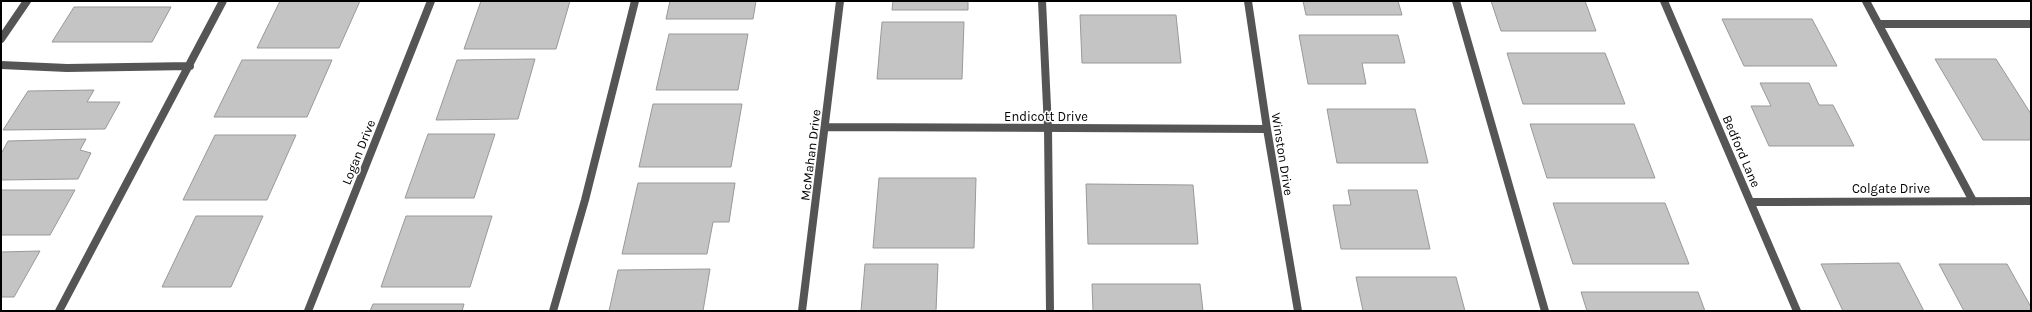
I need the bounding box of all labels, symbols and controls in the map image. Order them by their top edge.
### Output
street label: McMahan Drive [797,108,824,202]
street label: Endicott Drive [1004,109,1088,124]
street label: Winston Drive [1269,112,1296,197]
street label: Bedford Lane [1720,113,1764,190]
street label: Logan Drive [339,117,378,187]
street label: Colgate Drive [1852,181,1930,196]

